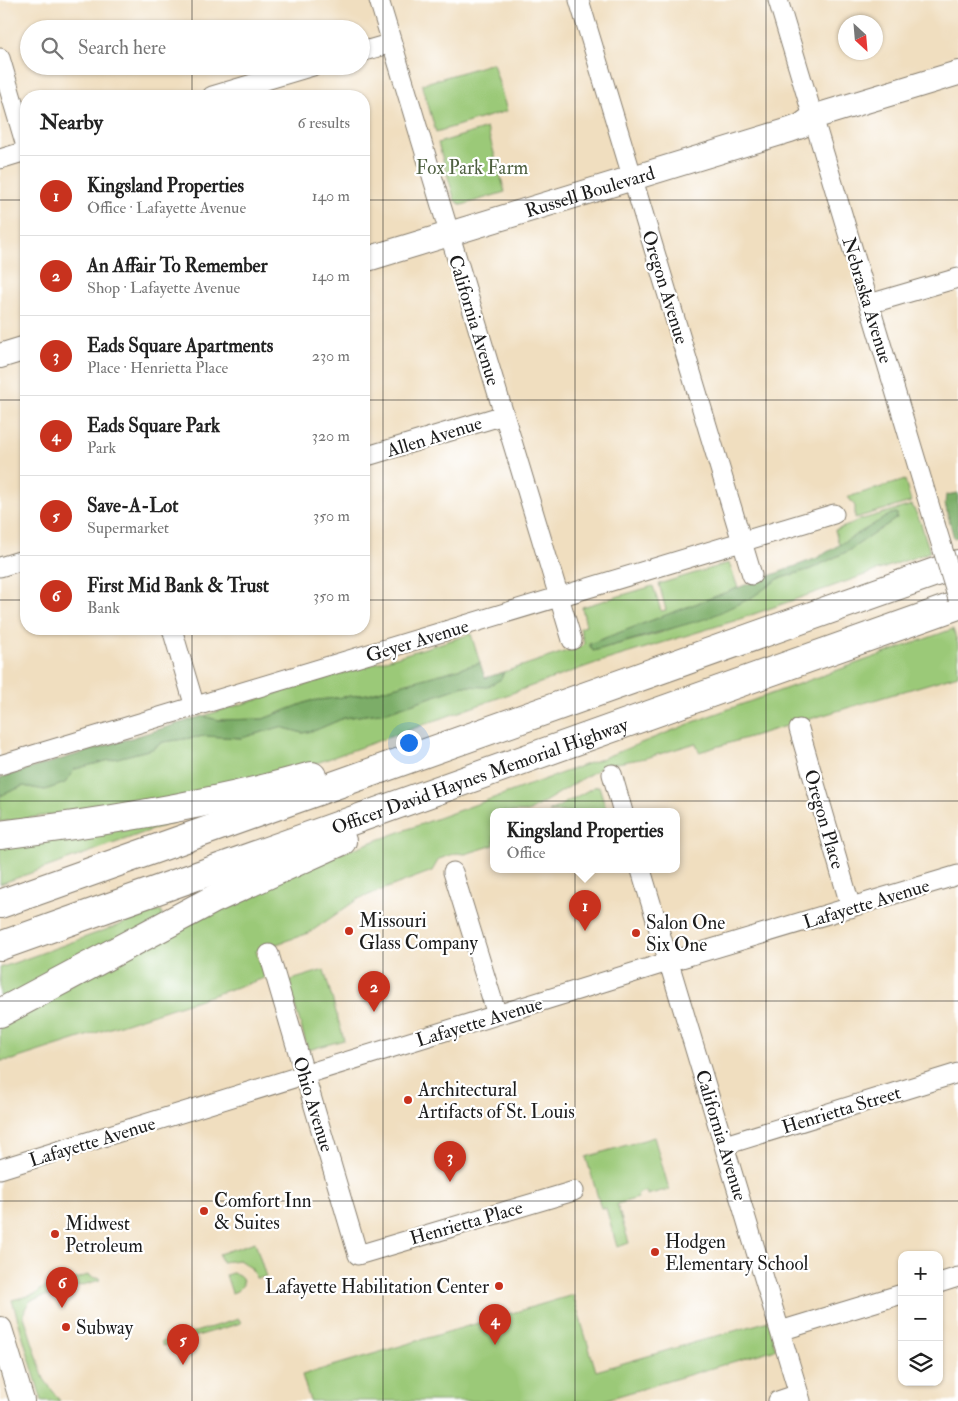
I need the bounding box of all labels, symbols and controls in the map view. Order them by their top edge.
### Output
north arrow [838,15,883,60]
search box [20,20,370,75]
icon: search [38,34,66,62]
text: Search here [78,36,166,60]
text: Nearby [40,109,103,136]
text: 6 results [298,113,350,133]
park label: Fox Park Farm [416,156,528,180]
street label: Russell Boulevard [522,161,658,223]
text: Kingsland Properties [87,174,244,198]
text: 1 [53,186,59,206]
text: 140 m [312,186,350,206]
text: Office · Lafayette Avenue [87,198,246,218]
street label: Oregon Avenue [636,227,694,347]
street label: Nebraska Avenue [836,234,898,366]
street label: California Avenue [443,252,505,389]
text: An Affair To Remember [87,254,268,278]
text: 2 [52,266,60,286]
text: 140 m [312,266,350,286]
text: Shop · Lafayette Avenue [87,278,240,298]
text: Eads Square Apartments [87,334,273,358]
text: 3 [53,346,59,366]
text: 230 m [312,346,350,366]
text: Place · Henrietta Place [87,358,228,378]
street label: Allen Avenue [383,411,485,463]
text: Eads Square Park [87,414,220,438]
text: 4 [52,426,60,446]
text: 320 m [312,426,350,446]
text: Park [87,438,116,458]
text: Save-A-Lot [87,494,178,518]
text: 5 [52,506,60,526]
text: 350 m [313,506,350,526]
text: Supermarket [87,518,169,538]
text: First Mid Bank & Trust [87,574,269,598]
text: 6 [52,586,60,606]
text: 350 m [313,586,350,606]
text: Bank [87,598,120,618]
street label: Geyer Avenue [363,614,472,668]
street label: Officer David Haynes Memorial Highway [328,712,632,840]
your location [396,730,422,756]
street label: Oregon Place [798,767,850,872]
popup [490,808,680,873]
text: Kingsland Properties [506,819,664,843]
text: Office [506,843,546,863]
street label: Lafayette Avenue [800,873,932,935]
pin: 1 [569,890,601,931]
place label: Missouri Glass Company [359,909,478,956]
place label: Salon One Six One [646,911,725,957]
marker: Missouri Glass Company [343,925,355,937]
marker: Salon One Six One [630,927,642,939]
pin: 2 [358,971,390,1012]
street label: Lafayette Avenue [413,991,545,1053]
street label: Ohio Avenue [287,1054,339,1155]
street label: California Avenue [690,1067,752,1204]
place label: Architectural Artifacts of St. Louis [417,1078,575,1124]
street label: Henrietta Street [779,1080,904,1139]
marker: Architectural Artifacts of St. Louis [402,1094,414,1106]
street label: Lafayette Avenue [26,1111,158,1173]
pin: 3 [434,1141,466,1182]
place label: Comfort Inn & Suites [214,1189,312,1235]
street label: Henrietta Place [407,1195,526,1251]
marker: Comfort Inn & Suites [198,1205,210,1217]
place label: Midwest Petroleum [65,1212,143,1258]
marker: Midwest Petroleum [49,1228,61,1240]
place label: Hodgen Elementary School [665,1230,809,1276]
marker: Hodgen Elementary School [649,1246,661,1258]
map controls [898,1251,943,1386]
button: + [898,1251,943,1296]
pin: 6 [46,1267,78,1308]
place label: Lafayette Habilitation Center [265,1275,489,1299]
marker: Lafayette Habilitation Center [493,1280,505,1292]
button: − [898,1296,943,1341]
pin: 4 [479,1304,511,1345]
place label: Subway [76,1316,134,1340]
marker: Subway [60,1321,72,1333]
pin: 5 [167,1324,199,1365]
button: layers [898,1341,943,1386]

